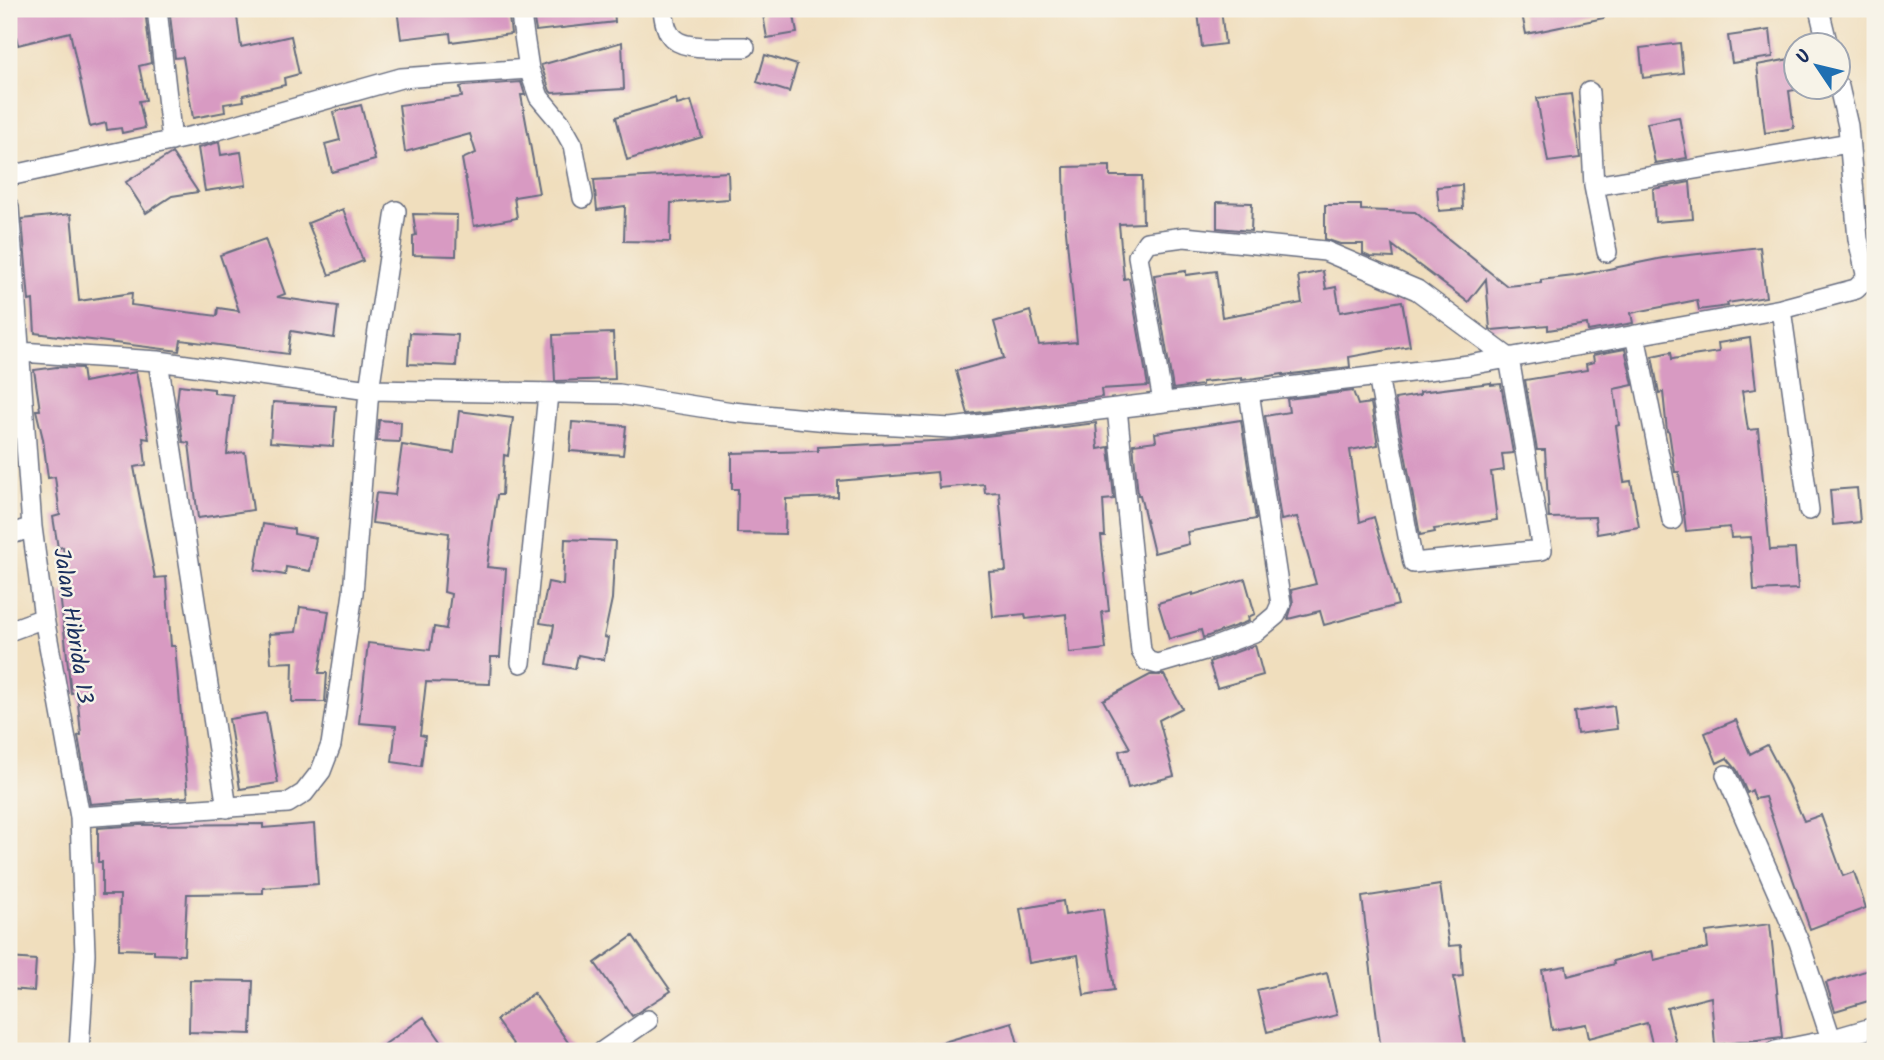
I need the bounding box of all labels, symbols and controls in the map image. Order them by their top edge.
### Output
north arrow [1783,32,1853,102]
text: U [1789,44,1821,71]
street label: Jalan Hibrida 13 [42,545,102,707]

